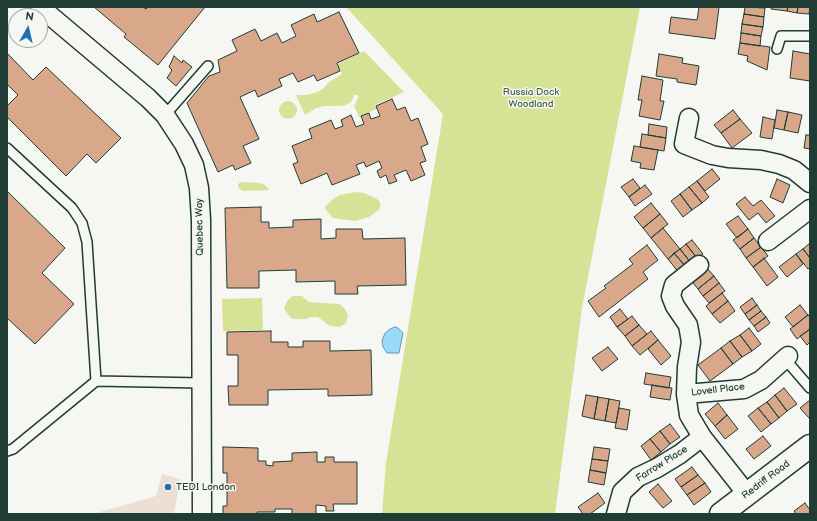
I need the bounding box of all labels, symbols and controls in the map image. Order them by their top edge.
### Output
north arrow [8,8,48,48]
text: N [25,10,35,24]
park label: Russia Dock Woodland [503,86,559,110]
street label: Quebec Way [193,198,207,256]
street label: Lovell Place [690,381,746,399]
street label: Farrow Place [634,443,690,485]
street label: Redriff Road [740,458,792,502]
place label: TEDI London [176,481,236,493]
marker: TEDI London [163,482,173,492]

